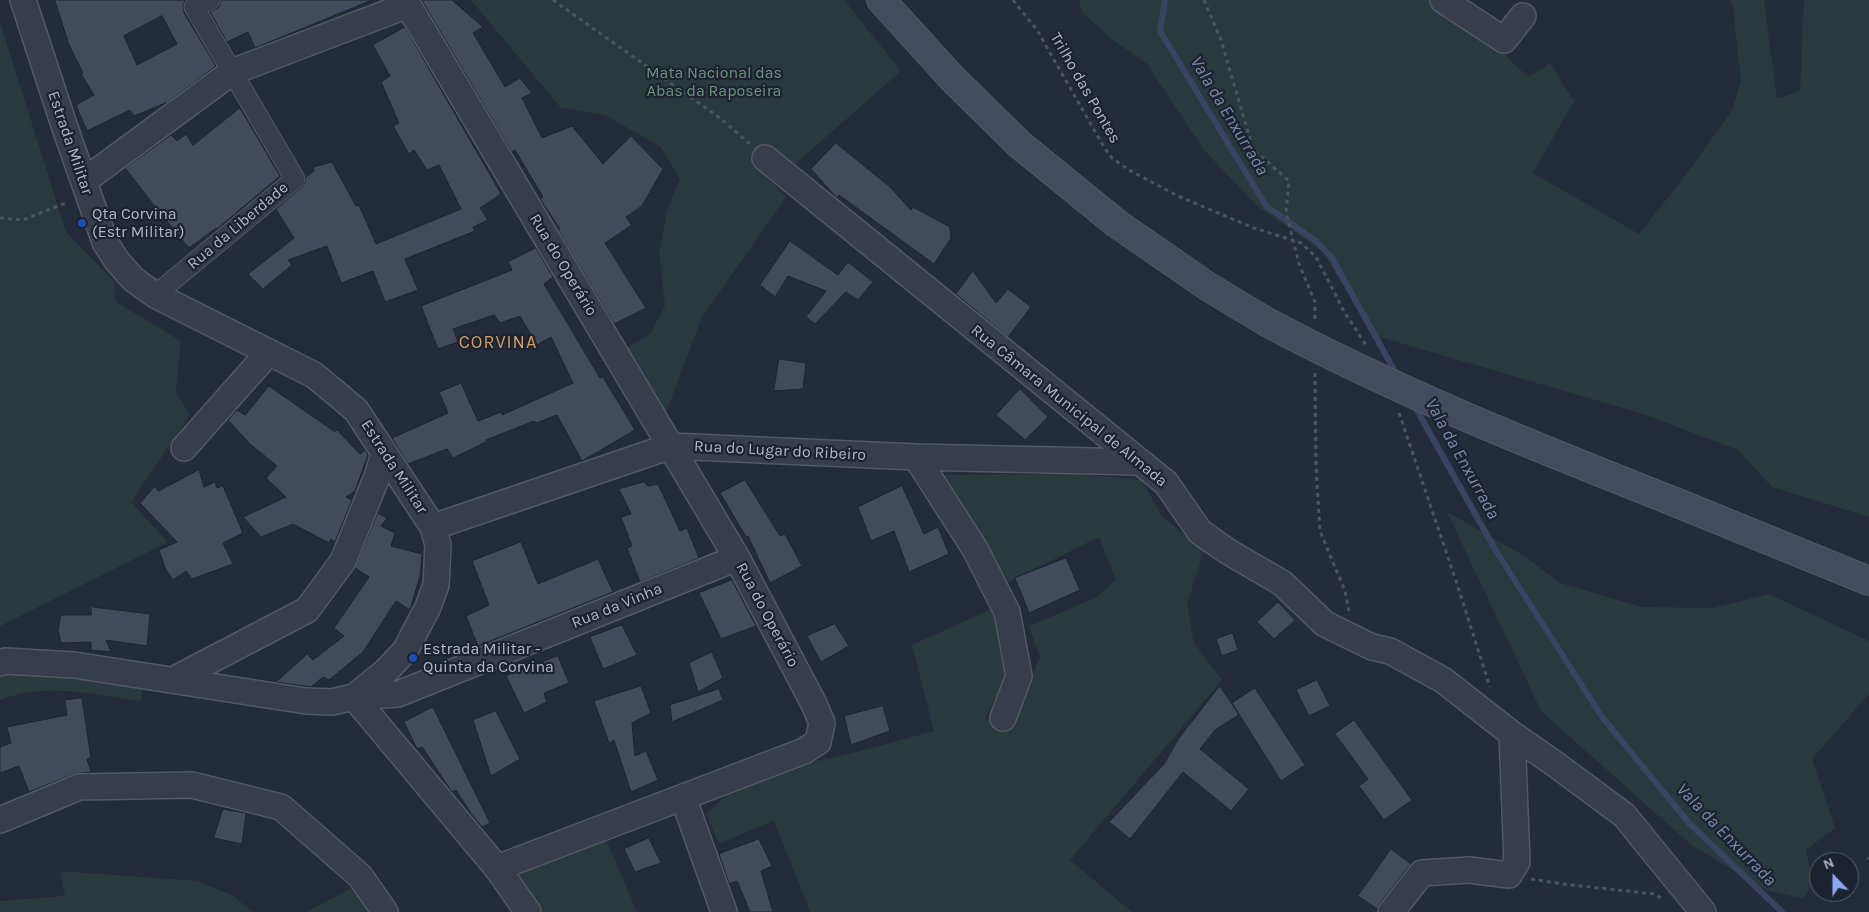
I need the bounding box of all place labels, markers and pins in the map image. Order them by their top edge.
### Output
place label: Qta Corvina (Estr Militar) [92,204,185,242]
marker: Qta Corvina (Estr Militar) [76,217,88,229]
place label: Estrada Militar - Quinta da Corvina [423,639,554,677]
marker: Estrada Militar - Quinta da Corvina [407,652,419,664]

